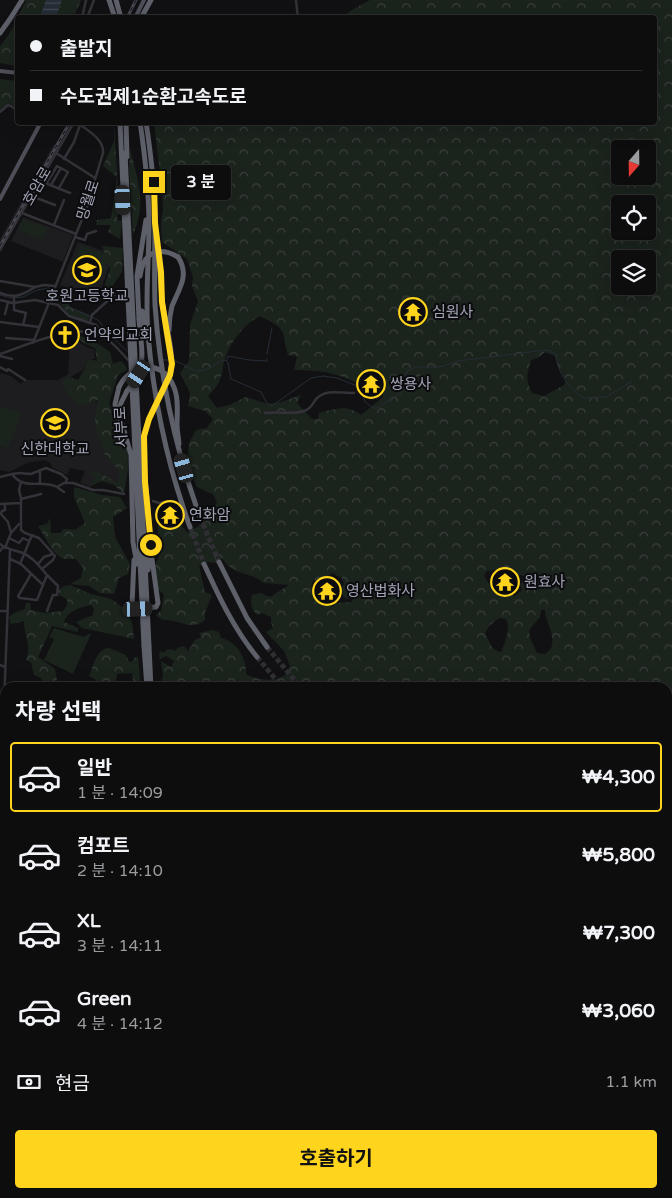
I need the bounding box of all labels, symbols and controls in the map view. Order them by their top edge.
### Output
text: 출발지 [60,38,112,60]
text: 수도권제1순환고속도로 [60,86,247,108]
north arrow [611,140,656,185]
map controls [611,140,656,295]
street label: 호암로 [19,164,55,208]
callout: 3 분 [172,164,232,200]
route end [143,171,165,193]
text: 3 분 [187,172,215,192]
street label: 망월로 [73,178,103,222]
car [114,185,131,215]
button: locate [611,195,656,240]
button: layers [611,250,656,295]
school or university icon: 호원고등학교 [72,255,102,285]
place label: 호원고등학교 [46,287,128,305]
temple icon: 심원사 [398,297,428,327]
place label: 심원사 [432,303,474,321]
church icon: 언약의교회 [50,320,80,350]
place label: 언약의교회 [84,326,153,344]
car [124,357,153,391]
temple icon: 쌍용사 [356,369,386,399]
place label: 쌍용사 [390,375,432,393]
street label: 서부로 [111,406,131,448]
school or university icon: 신한대학교 [40,408,70,438]
place label: 신한대학교 [20,440,90,458]
car [172,452,195,484]
temple icon: 연화암 [155,500,185,530]
place label: 연화암 [189,506,231,524]
route start [140,534,162,556]
temple icon: 원효사 [490,567,520,597]
place label: 원효사 [524,573,566,591]
temple icon: 영산법화사 [312,576,342,606]
place label: 영산법화사 [346,582,415,600]
car [122,601,153,617]
text: 차량 선택 [15,699,102,725]
icon: car [17,755,62,800]
text: 일반 [77,757,112,779]
text: ₩4,300 [582,766,655,788]
text: 1 분 · 14:09 [77,783,163,803]
icon: car [17,833,62,878]
text: 컴포트 [77,835,129,857]
text: ₩5,800 [582,844,655,866]
text: 2 분 · 14:10 [77,861,163,881]
text: XL [77,910,101,932]
icon: car [17,911,62,956]
text: ₩7,300 [583,922,655,944]
text: 3 분 · 14:11 [77,936,163,956]
text: Green [77,988,131,1010]
icon: car [17,989,62,1034]
text: ₩3,060 [582,1000,655,1022]
text: 4 분 · 14:12 [77,1014,163,1034]
icon: cash [15,1068,43,1096]
text: 1.1 km [605,1072,657,1092]
text: 현금 [55,1073,90,1095]
button: 호출하기 [15,1130,657,1188]

